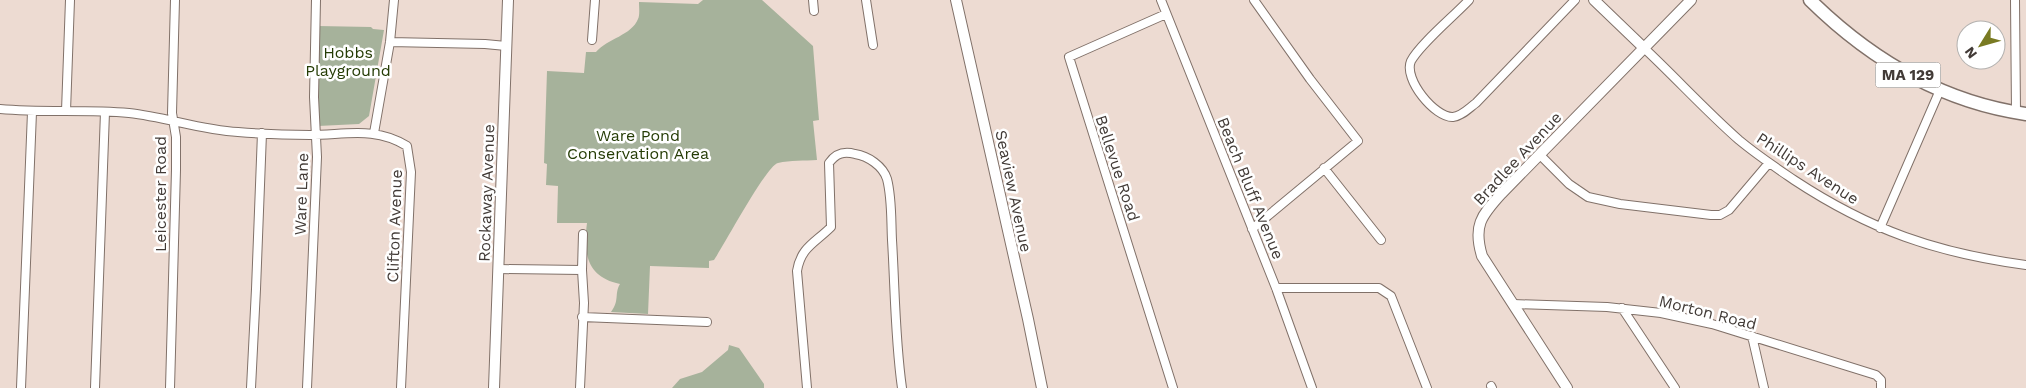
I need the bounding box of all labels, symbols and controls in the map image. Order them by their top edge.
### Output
north arrow [1956,20,2006,70]
park label: Hobbs Playground [305,43,391,80]
text: N [1961,44,1980,62]
road number: MA 129 [1876,62,1940,88]
street label: Bradlee Avenue [1469,108,1565,209]
street label: Bellevue Road [1091,113,1144,224]
street label: Beach Bluff Avenue [1213,114,1288,262]
street label: Rockaway Avenue [475,124,498,262]
park label: Ware Pond Conservation Area [567,126,709,163]
street label: Seaview Avenue [991,128,1036,254]
street label: Phillips Avenue [1753,128,1862,208]
street label: Leicester Road [151,136,170,252]
street label: Ware Lane [291,152,312,236]
street label: Clifton Avenue [383,169,406,283]
street label: Morton Road [1657,291,1759,334]

